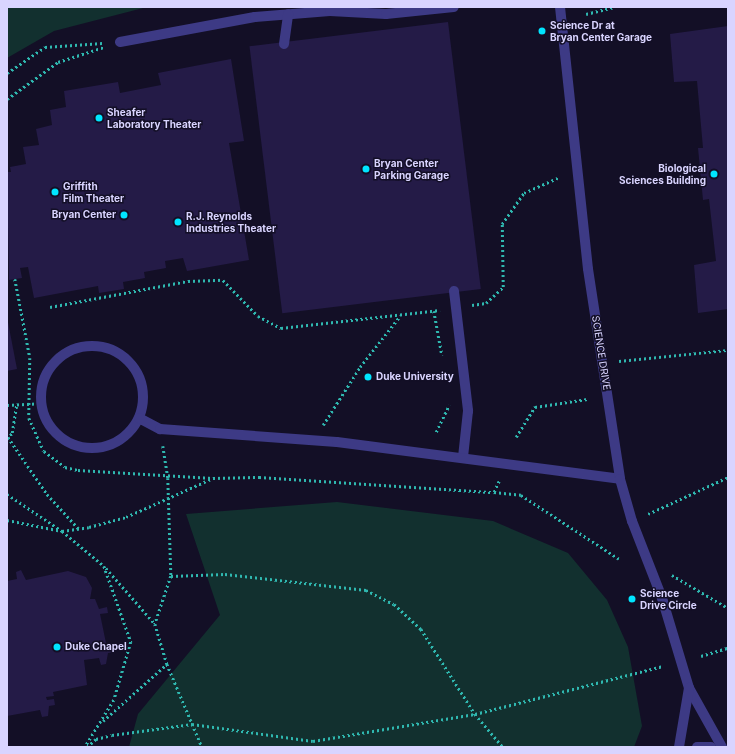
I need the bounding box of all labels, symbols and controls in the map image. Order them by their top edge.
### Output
place label: Science Dr at Bryan Center Garage [550,19,652,42]
marker: Science Dr at Bryan Center Garage [537,26,547,36]
place label: Sheafer Laboratory Theater [107,106,201,130]
marker: Sheafer Laboratory Theater [94,113,104,123]
place label: Bryan Center Parking Garage [374,157,449,180]
place label: Biological Sciences Building [619,162,706,186]
marker: Bryan Center Parking Garage [361,164,371,174]
marker: Biological Sciences Building [709,169,719,179]
place label: Griffith Film Theater [63,180,124,204]
marker: Griffith Film Theater [50,187,60,197]
place label: Bryan Center [52,209,116,221]
marker: Bryan Center [119,210,129,220]
place label: R.J. Reynolds Industries Theater [186,210,276,234]
marker: R.J. Reynolds Industries Theater [173,217,183,227]
street label: SCIENCE DRIVE [589,315,613,391]
place label: Duke University [376,371,454,383]
marker: Duke University [363,372,373,382]
place label: Science Drive Circle [640,587,697,610]
marker: Science Drive Circle [627,594,637,604]
place label: Duke Chapel [65,641,127,653]
marker: Duke Chapel [52,642,62,652]

